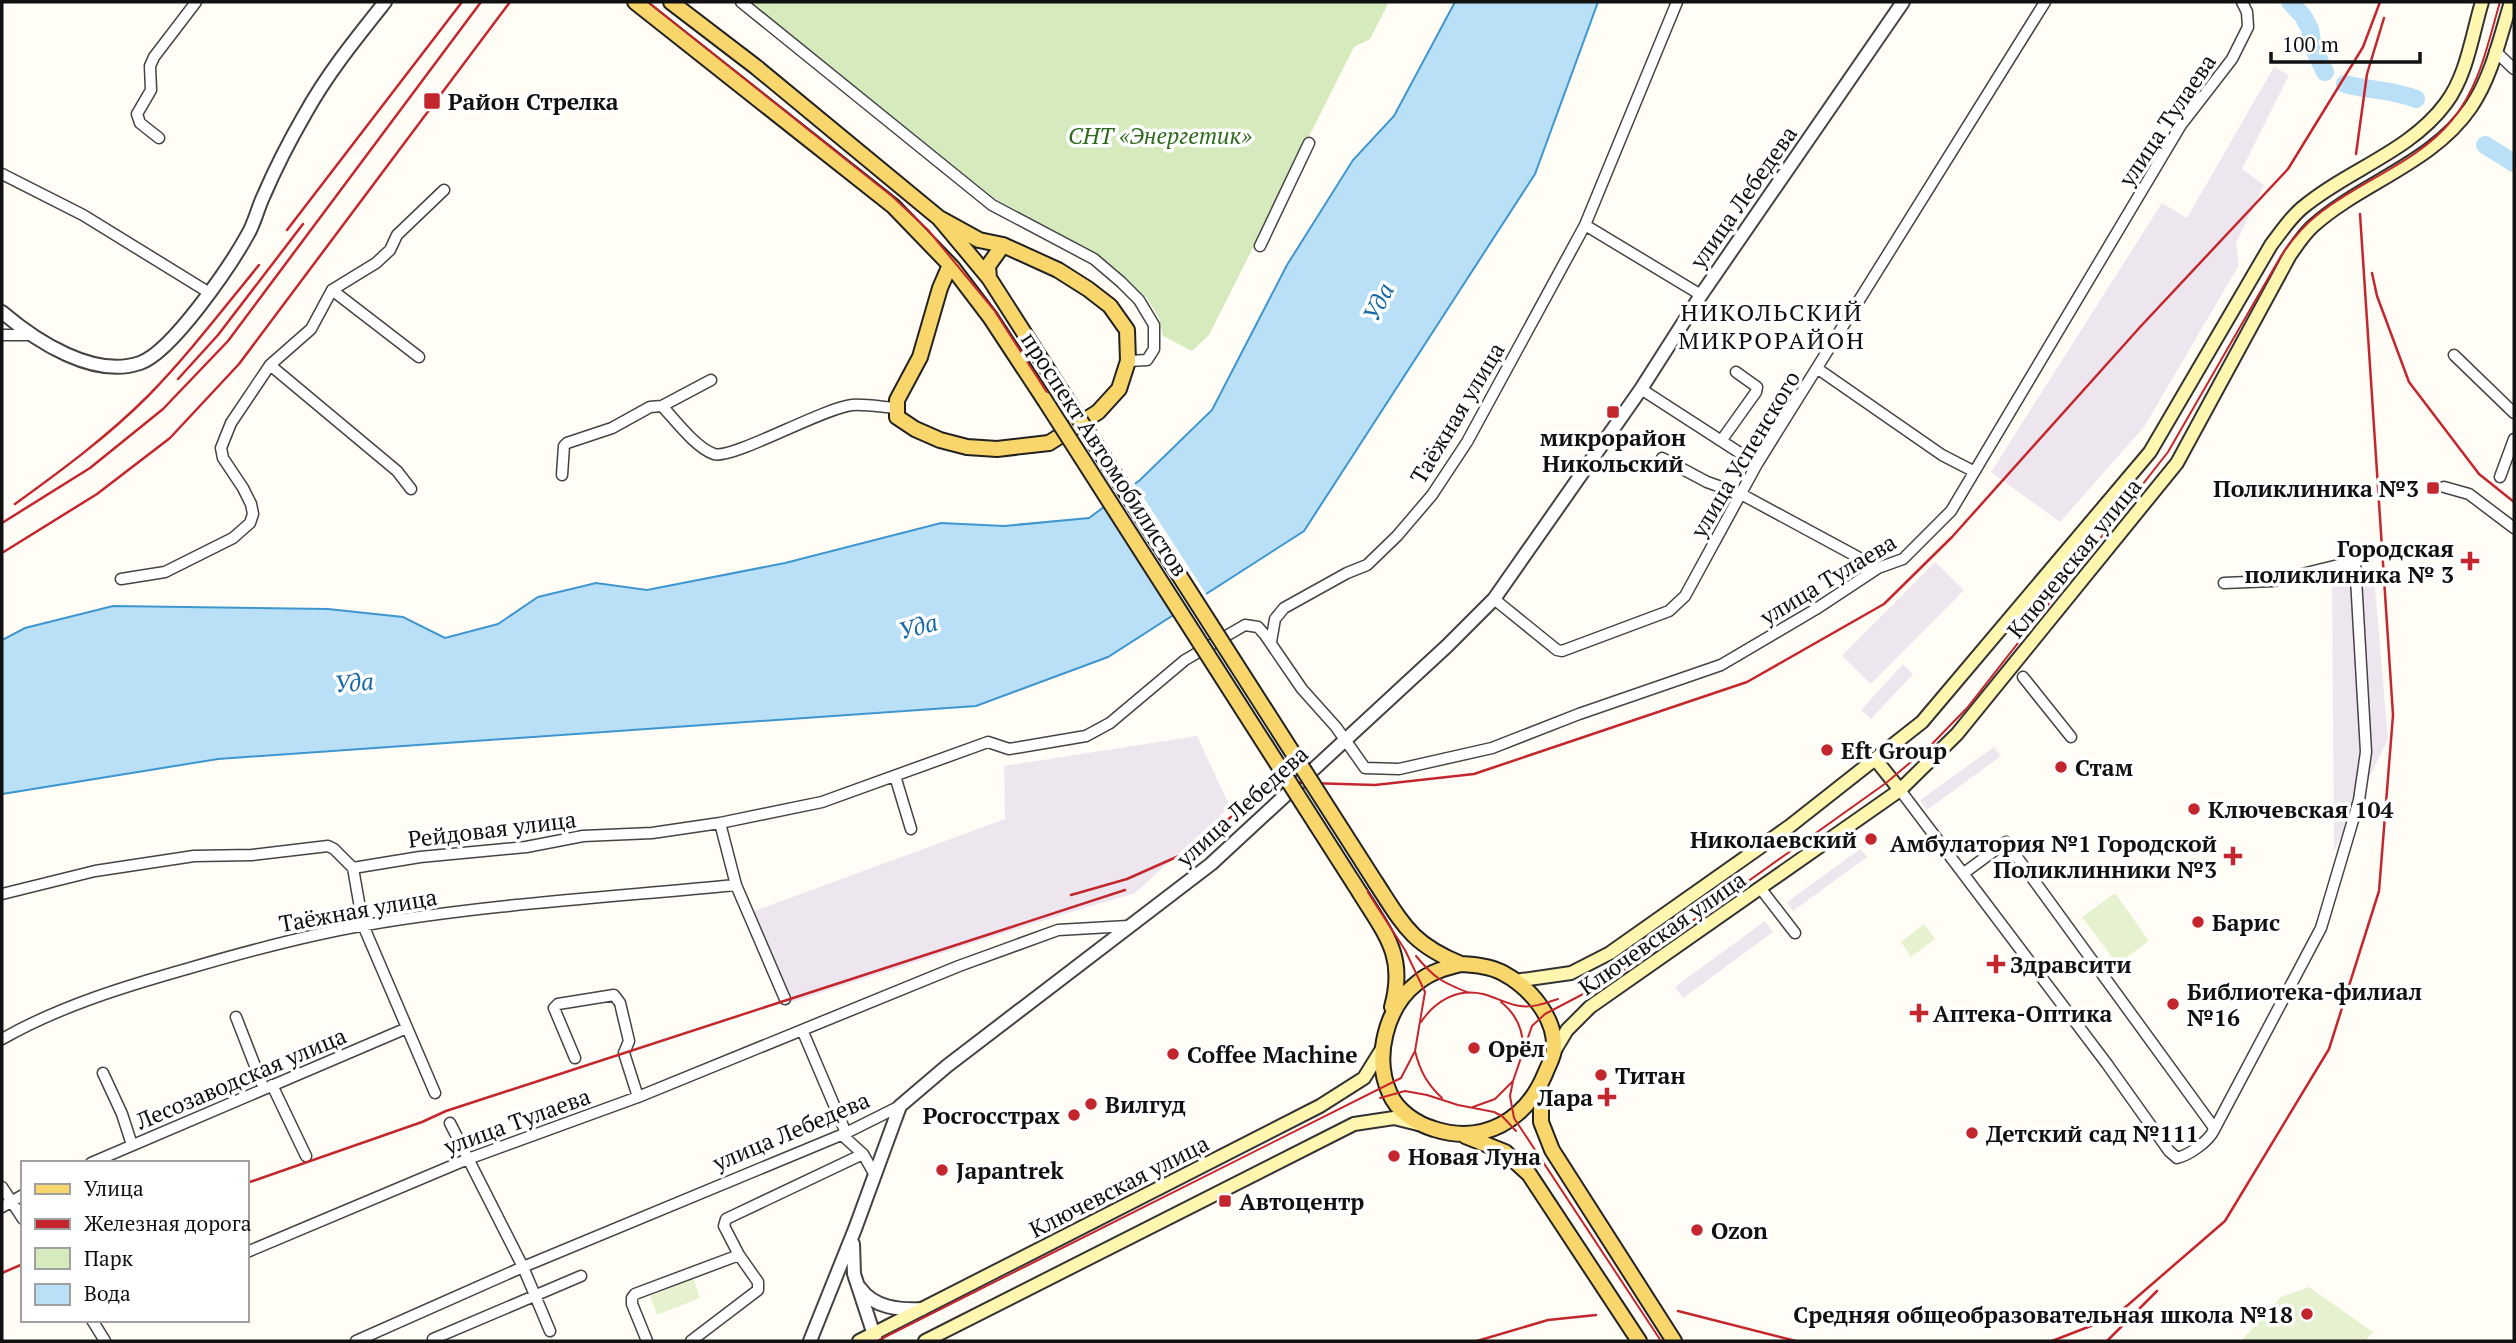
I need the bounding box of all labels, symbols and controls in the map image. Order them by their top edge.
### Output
scale bar [2271,21,2420,65]
text: 100 m [2282,30,2339,58]
street label: улица Тулаева [2111,47,2223,193]
place label: Район Стрелка [448,86,619,117]
marker: Район Стрелка [422,91,442,111]
street label: улица Лебедева [1682,119,1804,275]
park label: СНТ «Энергетик» [1068,120,1252,151]
water label: Уда [1355,277,1401,327]
district label: НИКОЛЬСКИЙ МИКРОРАЙОН [1678,296,1866,356]
street label: проспект Автомобилистов [1014,326,1196,582]
street label: Таёжная улица [1403,336,1512,489]
street label: улица Успенского [1682,365,1807,544]
marker: микрорайон Никольский [1605,404,1621,420]
place label: микрорайон Никольский [1540,422,1686,479]
street label: Ключевская улица [2000,471,2148,645]
place label: Поликлиника №3 [2213,473,2419,504]
marker: Поликлиника №3 [2425,480,2441,496]
street label: улица Тулаева [1753,526,1902,632]
place label: Городская поликлиника № 3 [2244,533,2454,590]
marker: Городская поликлиника № 3 [2460,551,2480,571]
water label: Уда [895,605,941,647]
water label: Уда [333,664,375,700]
place label: Eft Group [1841,735,1947,766]
street label: улица Лебедева [1169,738,1315,874]
marker: Eft Group [1819,742,1835,758]
place label: Стам [2075,752,2133,783]
marker: Стам [2053,759,2069,775]
place label: Ключевская 104 [2208,794,2393,825]
marker: Ключевская 104 [2186,801,2202,817]
street label: Рейдовая улица [406,803,578,855]
place label: Николаевский [1690,824,1857,855]
place label: Амбулатория №1 Городской Поликлинники №3 [1890,828,2217,885]
marker: Николаевский [1863,831,1879,847]
marker: Амбулатория №1 Городской Поликлинники №3 [2223,846,2243,866]
street label: Ключевская улица [1572,863,1752,1002]
street label: Таёжная улица [277,881,440,939]
place label: Барис [2212,907,2280,938]
marker: Барис [2190,914,2206,930]
place label: Здравсити [2010,949,2132,980]
marker: Здравсити [1988,956,2004,972]
place label: Библиотека-филиал №16 [2187,976,2422,1033]
marker: Библиотека-филиал №16 [2165,996,2181,1012]
place label: Аптека-Оптика [1933,998,2113,1029]
marker: Аптека-Оптика [1911,1005,1927,1021]
street label: Лесозаводская улица [130,1020,351,1137]
place label: Орёл [1488,1033,1545,1064]
place label: Coffee Machine [1187,1039,1358,1070]
marker: Орёл [1466,1040,1482,1056]
marker: Coffee Machine [1165,1046,1181,1062]
place label: Титан [1615,1060,1686,1091]
marker: Титан [1593,1067,1609,1083]
street label: улица Тулаева [439,1080,595,1162]
place label: Лара [1536,1082,1593,1113]
street label: улица Лебедева [707,1084,875,1178]
place label: Вилгуд [1105,1089,1186,1120]
marker: Лара [1599,1089,1615,1105]
marker: Вилгуд [1083,1096,1099,1112]
place label: Росгосстрах [923,1100,1060,1131]
marker: Росгосстрах [1066,1107,1082,1123]
place label: Детский сад №111 [1986,1118,2199,1149]
marker: Детский сад №111 [1964,1125,1980,1141]
street label: Ключевская улица [1024,1127,1214,1245]
place label: Новая Луна [1408,1141,1541,1172]
marker: Новая Луна [1386,1148,1402,1164]
place label: Japantrek [956,1155,1064,1186]
legend [21,1161,248,1322]
marker: Japantrek [934,1162,950,1178]
text: Улица [84,1174,144,1202]
place label: Автоцентр [1239,1186,1364,1217]
marker: Автоцентр [1217,1193,1233,1209]
text: Железная дорога [84,1209,252,1237]
place label: Ozon [1711,1215,1768,1246]
marker: Ozon [1689,1222,1705,1238]
text: Парк [84,1244,134,1272]
text: Вода [84,1279,131,1307]
place label: Средняя общеобразовательная школа №18 [1793,1299,2293,1330]
marker: Средняя общеобразовательная школа №18 [2299,1306,2315,1322]

